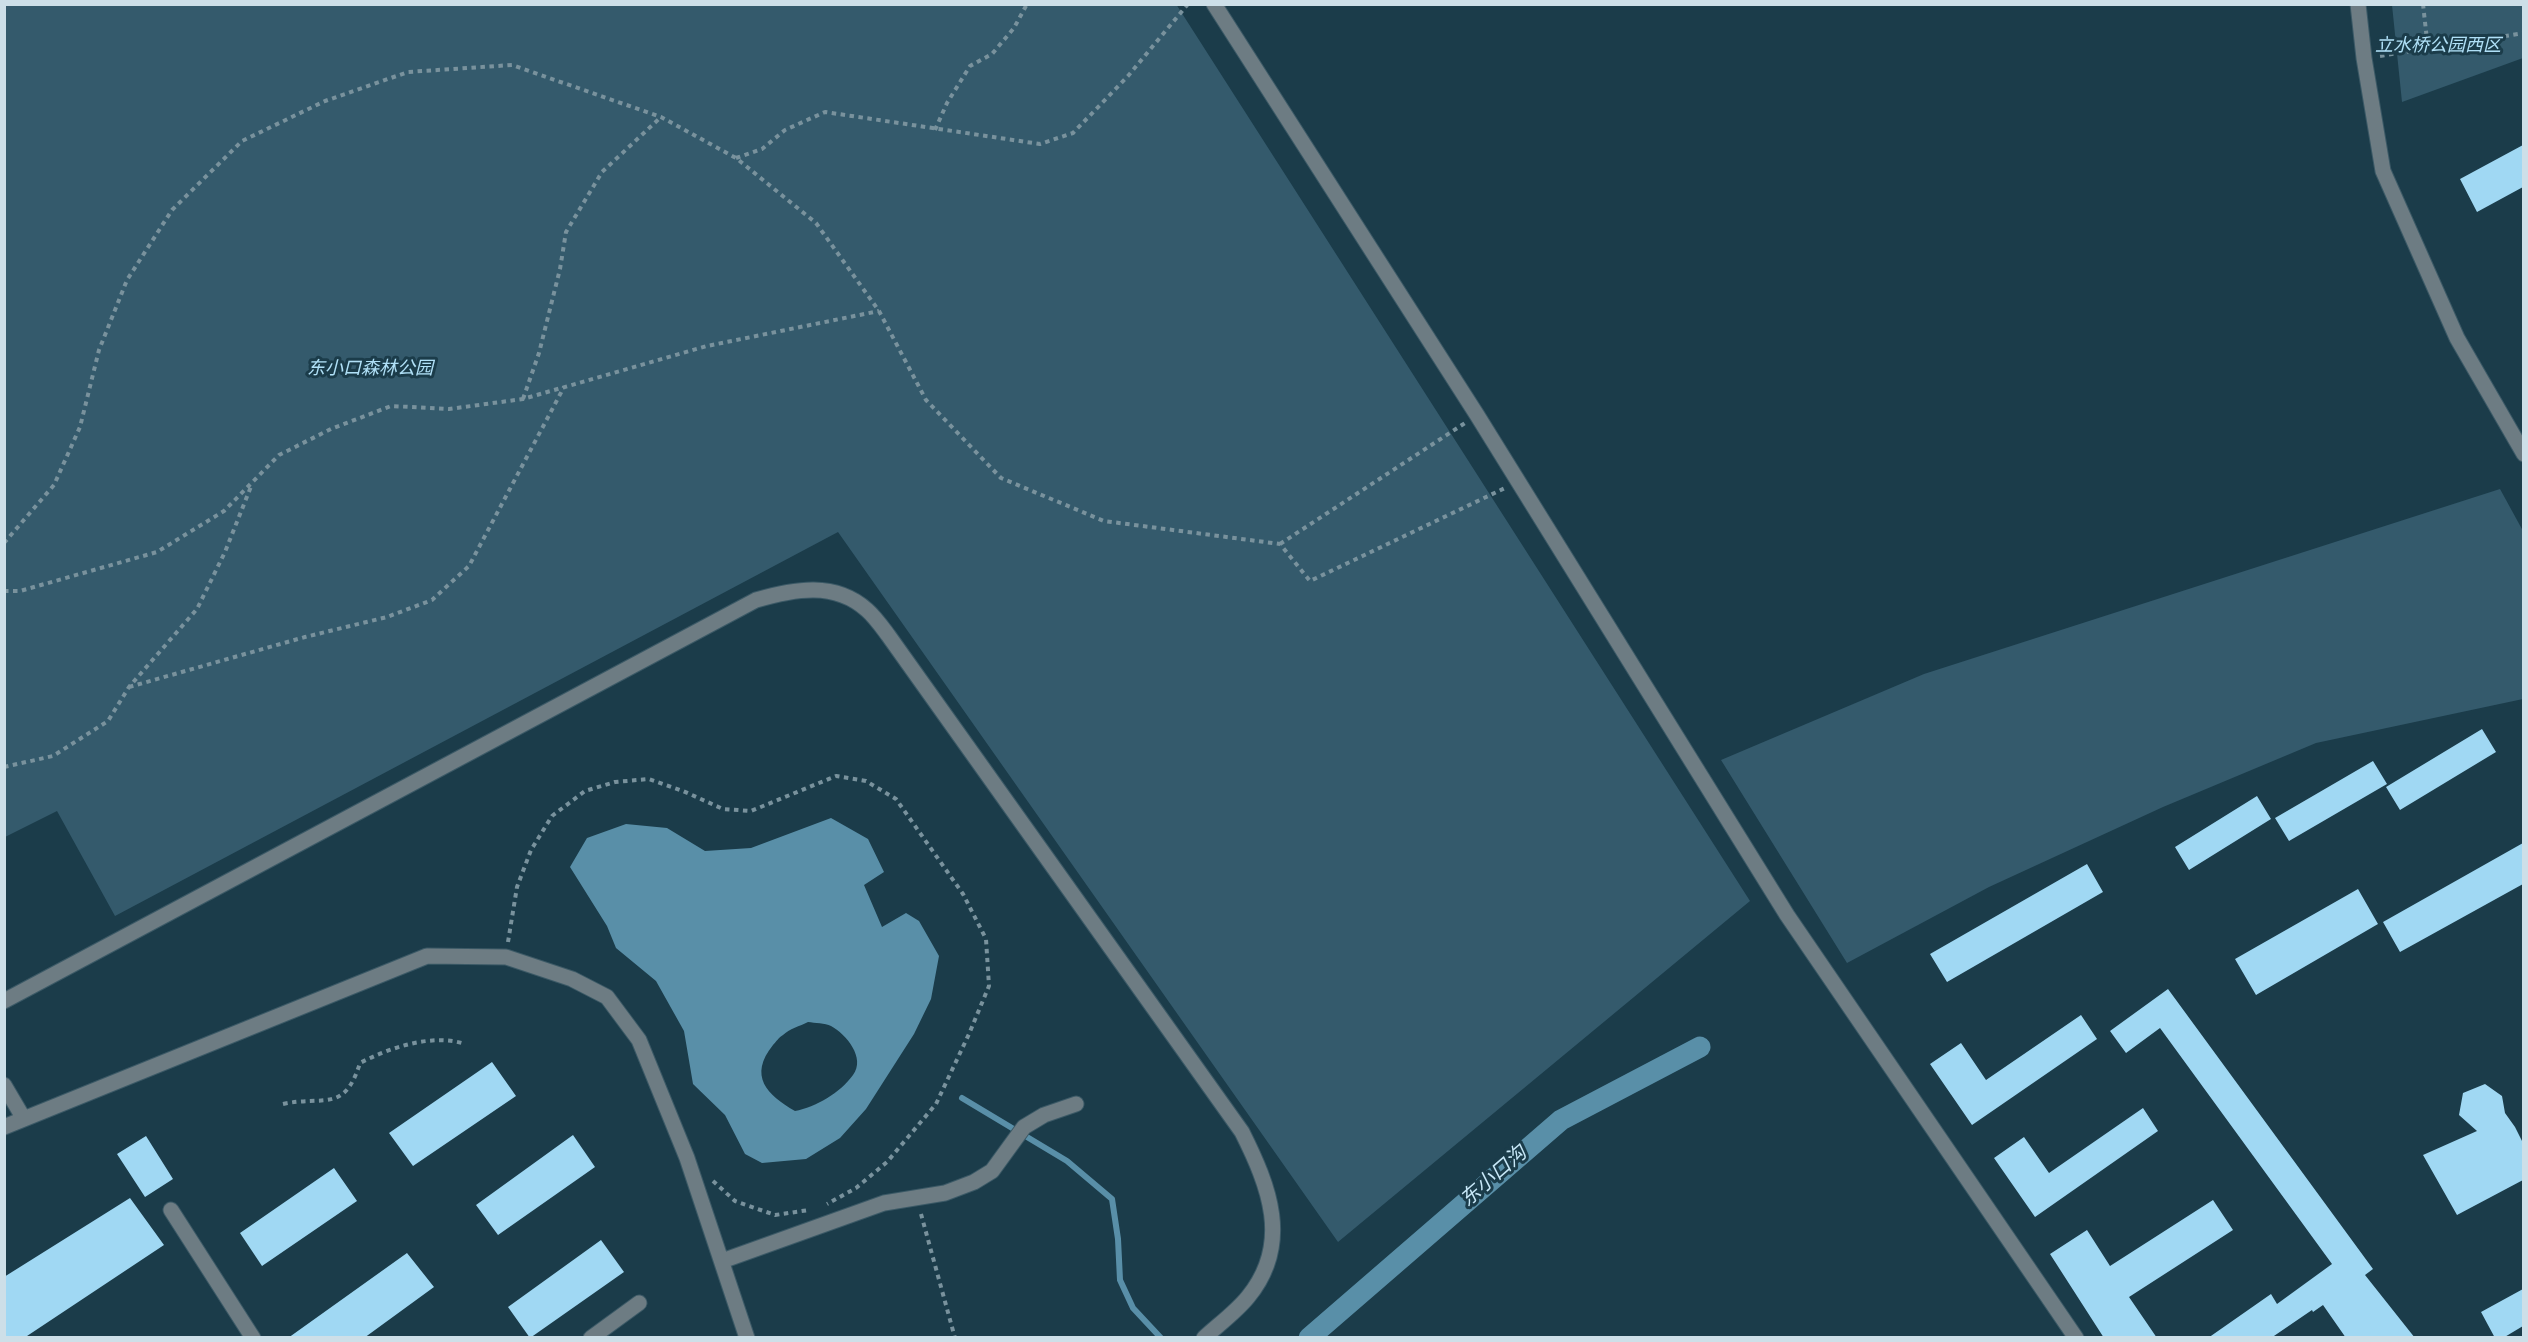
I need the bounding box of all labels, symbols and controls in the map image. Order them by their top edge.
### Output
park label: 立水桥公园西区 [2375,35,2501,57]
park label: 东小口森林公园 [307,358,433,380]
water label: 东小口沟 [1456,1142,1532,1212]

